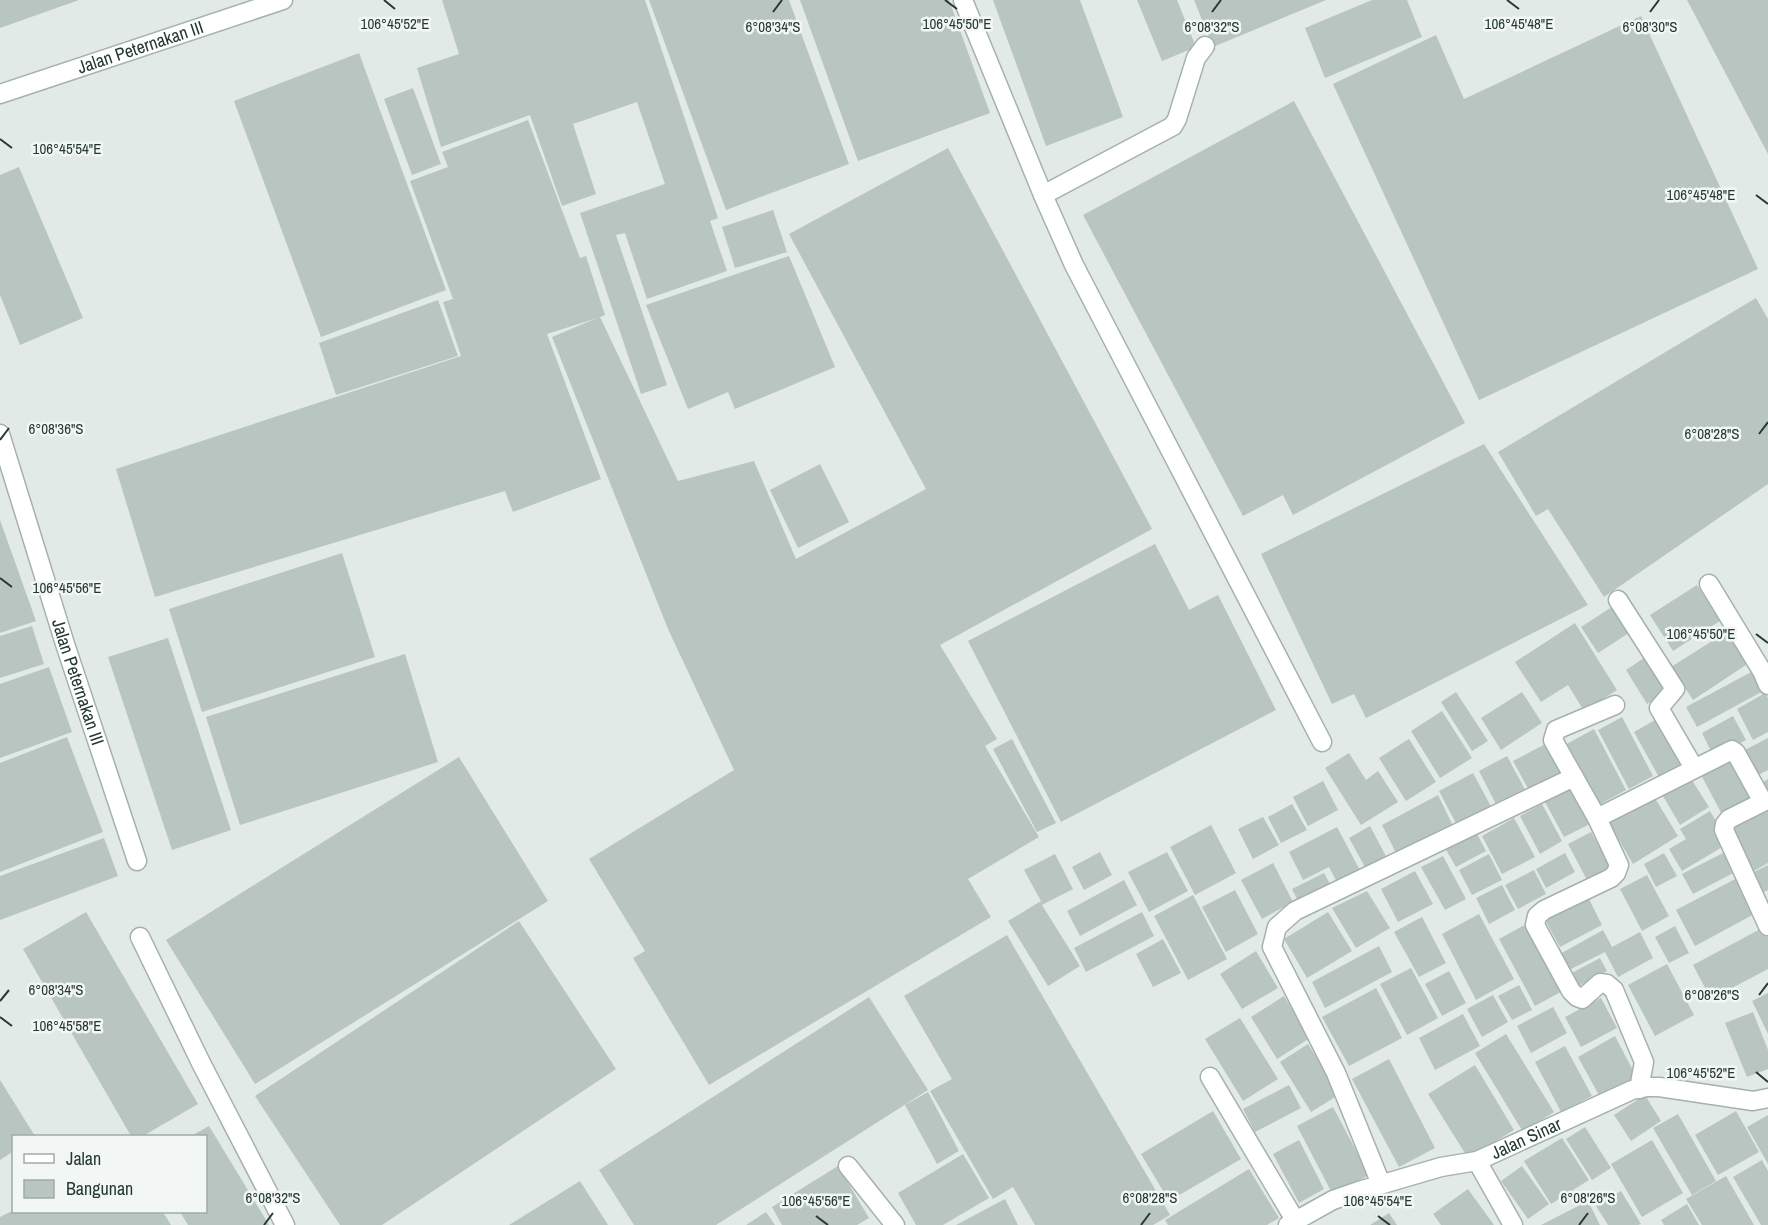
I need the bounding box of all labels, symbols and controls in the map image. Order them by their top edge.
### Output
text: 106°45'52"E [361,13,429,34]
text: 106°45'50"E [923,13,991,34]
text: 106°45'48"E [1485,13,1553,34]
street label: Jalan Peternakan III [74,14,207,79]
text: 6°08'34"S [745,16,801,37]
text: 6°08'32"S [1184,16,1240,37]
text: 6°08'30"S [1622,16,1678,37]
text: 106°45'54"E [33,138,101,159]
text: 106°45'48"E [1667,184,1735,205]
text: 6°08'36"S [28,418,84,439]
text: 6°08'28"S [1684,423,1740,444]
text: 106°45'56"E [33,577,101,598]
street label: Jalan Peternakan III [46,616,111,748]
text: 106°45'50"E [1667,623,1735,644]
text: 6°08'34"S [28,979,84,1000]
text: 6°08'26"S [1684,984,1740,1005]
text: 106°45'58"E [33,1015,101,1036]
text: 106°45'52"E [1667,1062,1735,1083]
street label: Jalan Sinar [1487,1111,1565,1165]
legend [12,1135,207,1213]
text: Jalan [66,1146,101,1171]
text: Bangunan [66,1176,133,1201]
text: 6°08'32"S [245,1187,301,1208]
text: 6°08'28"S [1122,1187,1178,1208]
text: 6°08'26"S [1560,1187,1616,1208]
text: 106°45'56"E [782,1190,850,1211]
text: 106°45'54"E [1344,1190,1412,1211]

